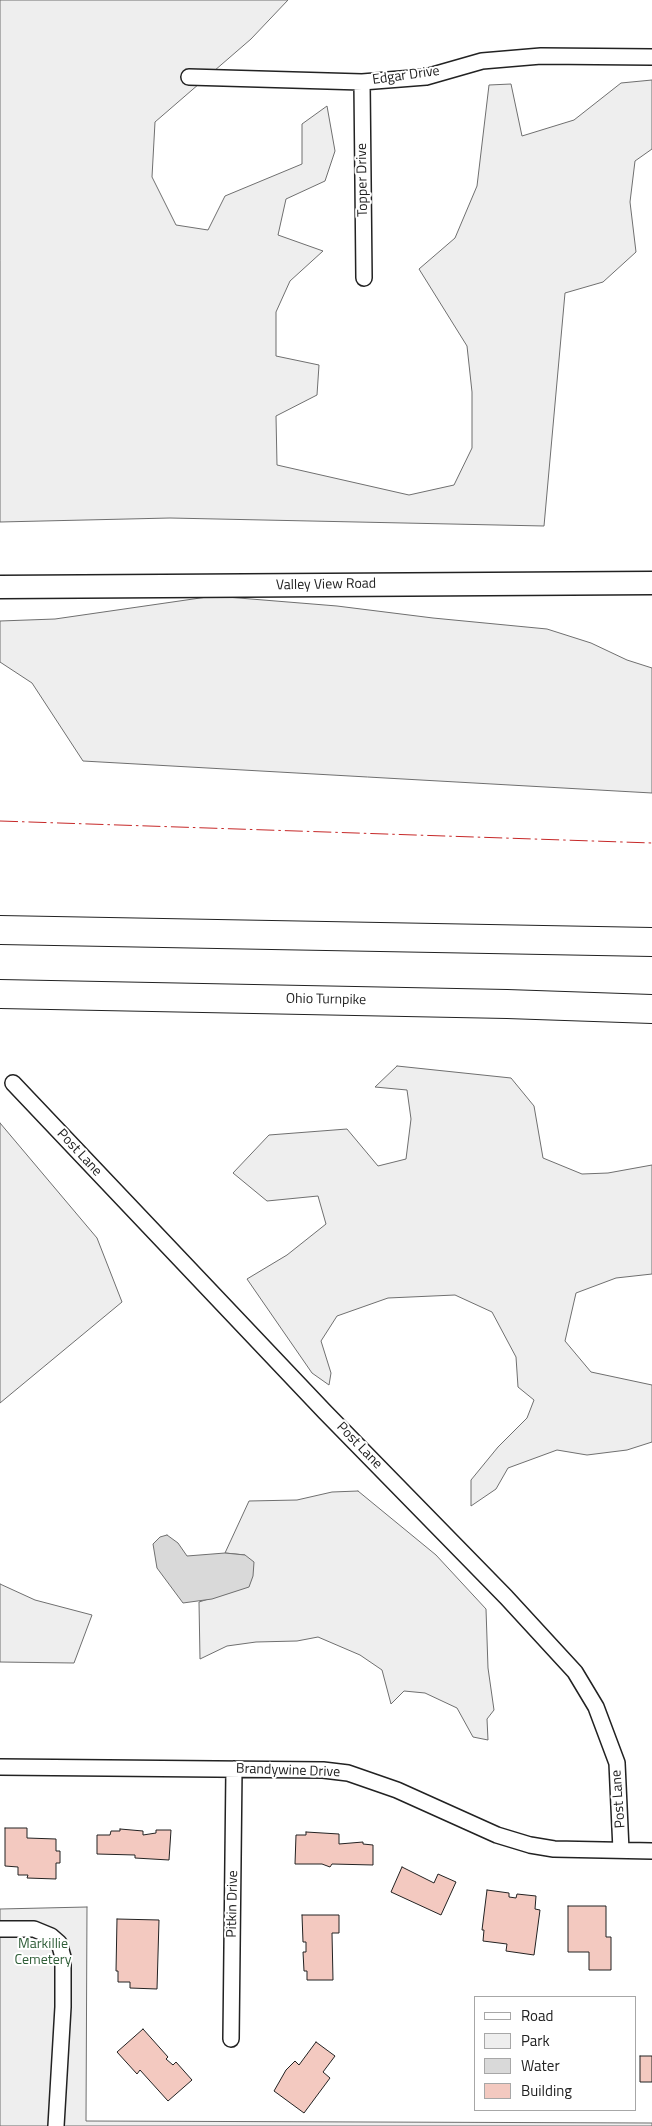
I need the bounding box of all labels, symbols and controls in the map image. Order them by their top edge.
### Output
street label: Edgar Drive [371,63,441,89]
street label: Topper Drive [354,143,372,217]
street label: Valley View Road [276,576,376,594]
street label: Ohio Turnpike [286,991,366,1009]
street label: Post Lane [53,1126,105,1180]
street label: Post Lane [333,1419,385,1473]
street label: Brandywine Drive [236,1761,340,1781]
street label: Post Lane [609,1769,629,1829]
street label: Pitkin Drive [224,1870,242,1938]
park label: Markillie Cemetery [15,1937,71,1970]
legend [474,1996,637,2111]
text: Road [521,2004,553,2027]
text: Park [521,2029,550,2052]
text: Water [521,2054,560,2077]
text: Building [521,2079,572,2102]

